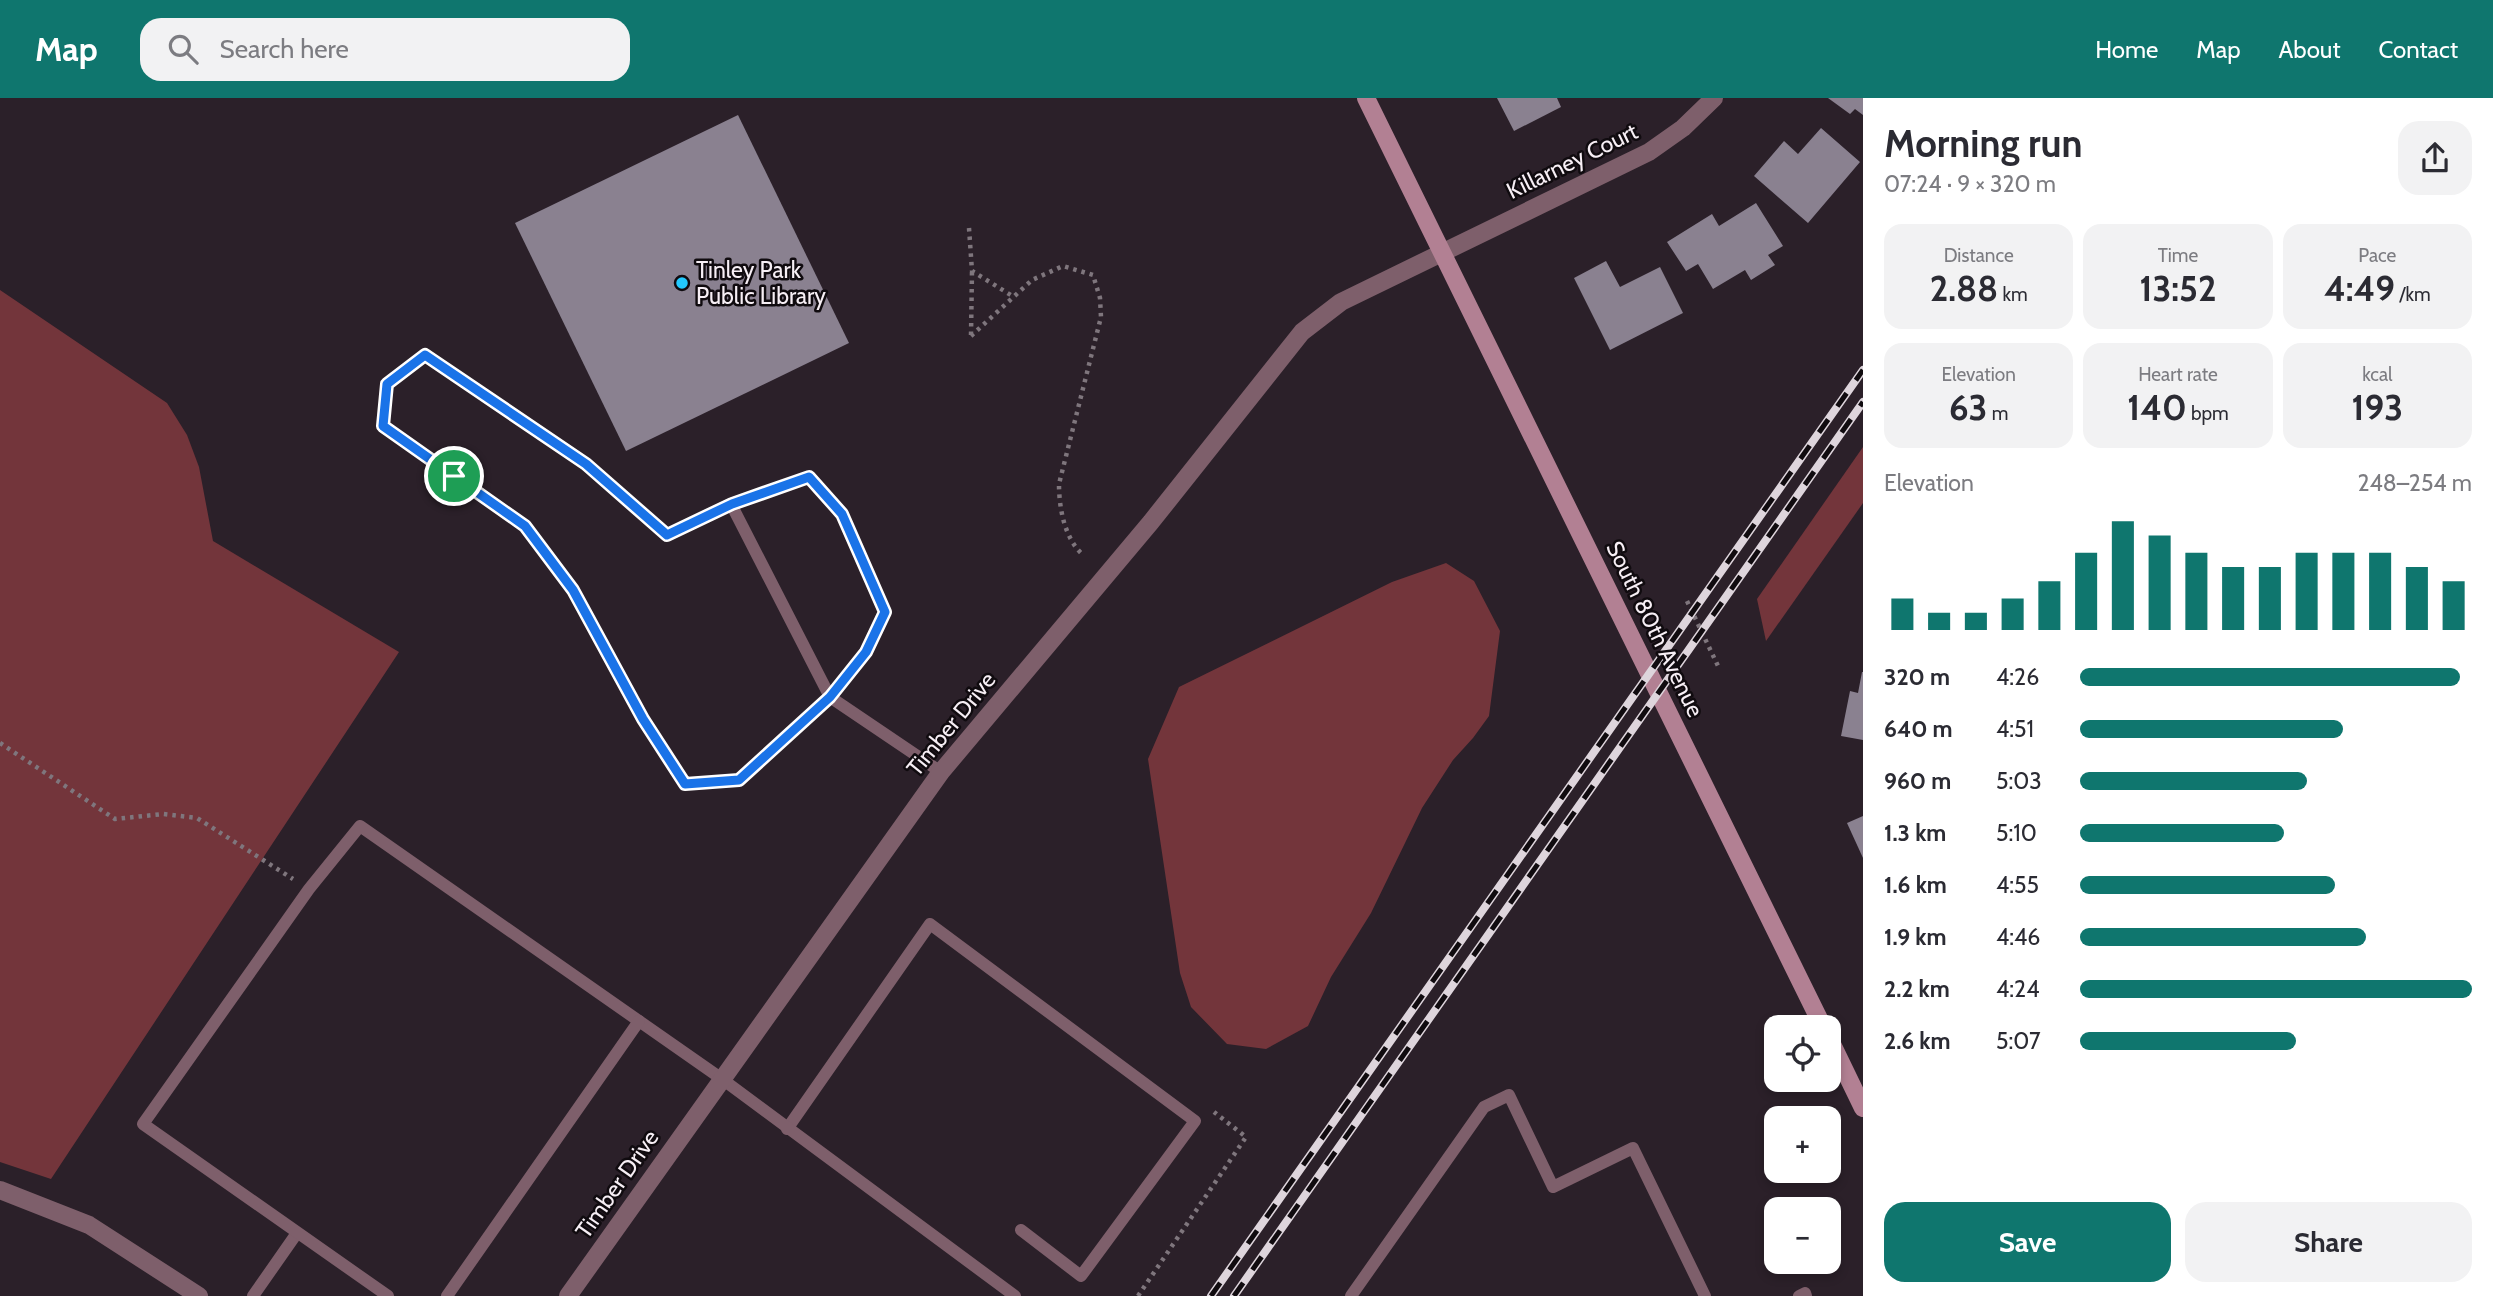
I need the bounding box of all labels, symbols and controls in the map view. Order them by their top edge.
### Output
search box [140,18,630,81]
text: Map [35,29,98,69]
icon: search [164,30,202,68]
text: Search here [220,33,349,65]
text: Home [2095,35,2158,64]
text: Map [2196,35,2241,64]
text: About [2279,35,2341,64]
text: Contact [2379,35,2458,64]
street label: Killarney Court [1502,117,1642,205]
text: Morning run [1884,120,2083,167]
button: share [2398,121,2472,195]
text: 07:24 · 9 × 320 m [1884,170,2056,198]
text: Distance [1944,244,2014,267]
text: Time [2158,244,2198,267]
text: Pace [2358,244,2396,267]
place label: Tinley Park Public Library [696,256,826,310]
text: 2.88 [1930,267,1998,310]
text: 13:52 [2140,267,2216,310]
text: 4:49 [2324,267,2395,310]
marker: Tinley Park Public Library [674,275,690,291]
text: km [1998,283,2028,306]
text: /km [2395,283,2431,306]
text: Elevation [1942,363,2016,386]
text: Heart rate [2138,363,2218,386]
text: kcal [2362,363,2392,386]
text: 63 [1949,386,1987,429]
text: 140 [2127,386,2187,429]
text: 193 [2352,386,2403,429]
text: m [1987,402,2008,425]
text: bpm [2187,402,2229,425]
pin [424,446,484,506]
icon: arrive [435,457,473,495]
text: Elevation [1884,469,1974,497]
text: 248–254 m [2357,469,2472,497]
street label: South 80th Avenue [1600,537,1710,722]
text: 320 m [1884,663,1950,691]
text: 4:26 [1996,663,2039,691]
street label: Timber Drive [901,666,1002,782]
text: 640 m [1884,715,1953,743]
text: 4:51 [1996,715,2034,743]
text: 960 m [1884,767,1951,795]
text: 5:03 [1996,767,2042,795]
text: 1.3 km [1884,819,1946,847]
text: 5:10 [1996,819,2037,847]
text: 1.6 km [1884,871,1947,899]
text: 4:55 [1996,871,2039,899]
text: 1.9 km [1884,923,1947,951]
text: 4:46 [1996,923,2040,951]
text: 2.2 km [1884,975,1950,1003]
text: 4:24 [1996,975,2039,1003]
map controls [1764,1015,1841,1274]
button: locate [1764,1015,1841,1092]
text: 2.6 km [1884,1027,1951,1055]
text: 5:07 [1996,1027,2041,1055]
button: + [1764,1106,1841,1183]
street label: Timber Drive [569,1124,665,1244]
button: − [1764,1197,1841,1274]
button: Save [1884,1202,2171,1282]
button: Share [2185,1202,2472,1282]

